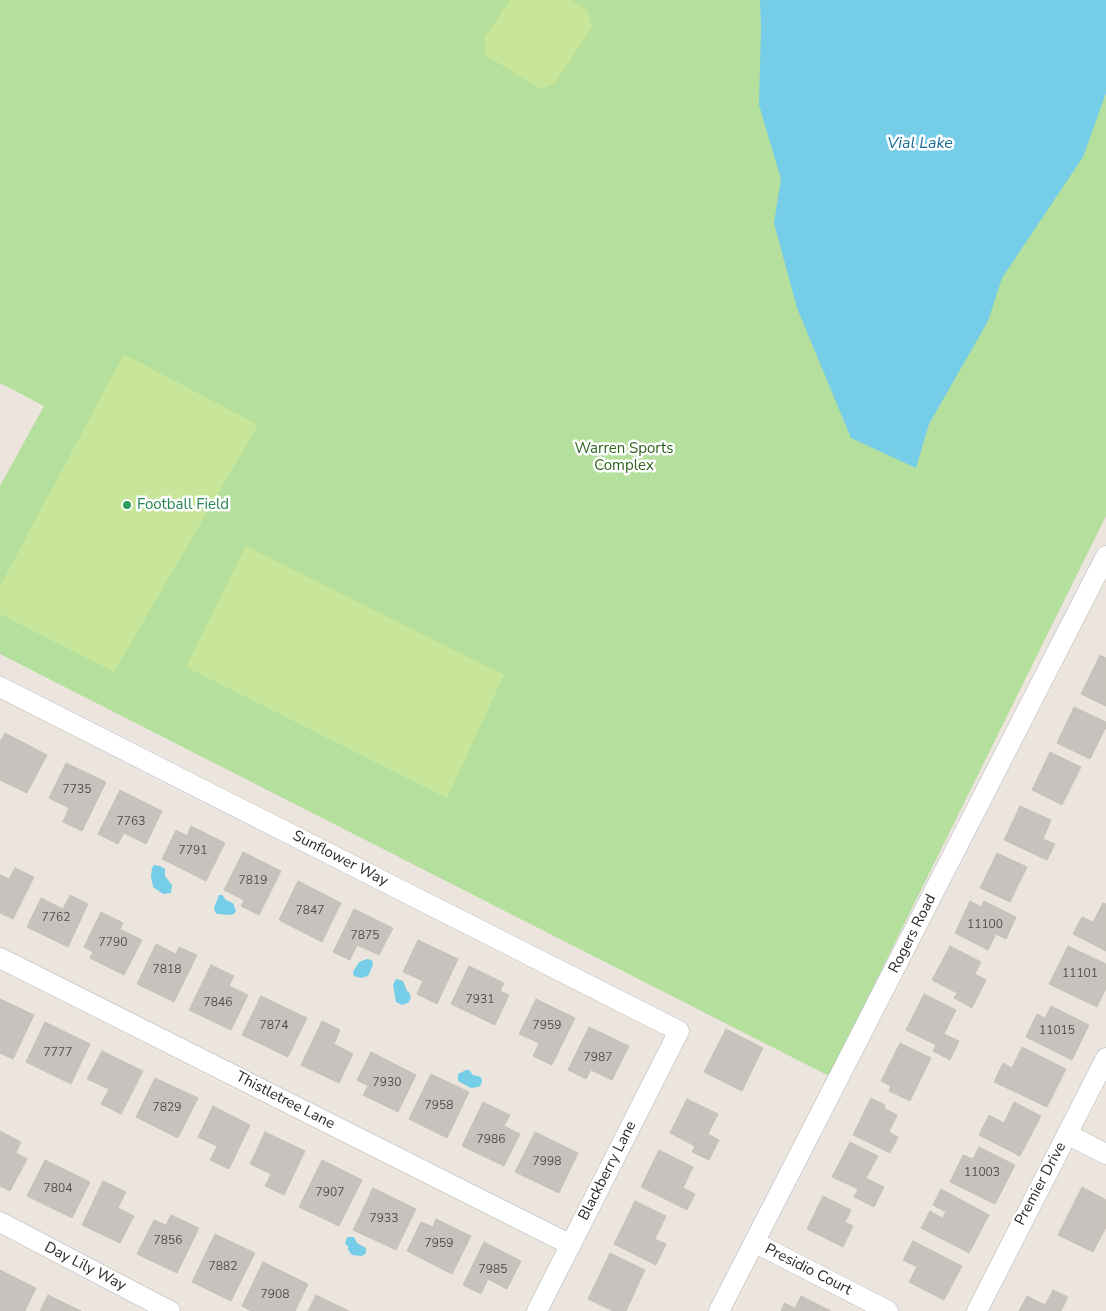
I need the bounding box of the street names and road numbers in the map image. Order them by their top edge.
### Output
street label: Sunflower Way [289,827,391,891]
street label: Rogers Road [885,891,941,977]
street label: Thistletree Lane [232,1068,338,1134]
street label: Blackberry Lane [575,1118,641,1224]
street label: Premier Drive [1012,1139,1070,1229]
street label: Day Lily Way [41,1239,129,1295]
street label: Presidio Court [762,1240,854,1300]

